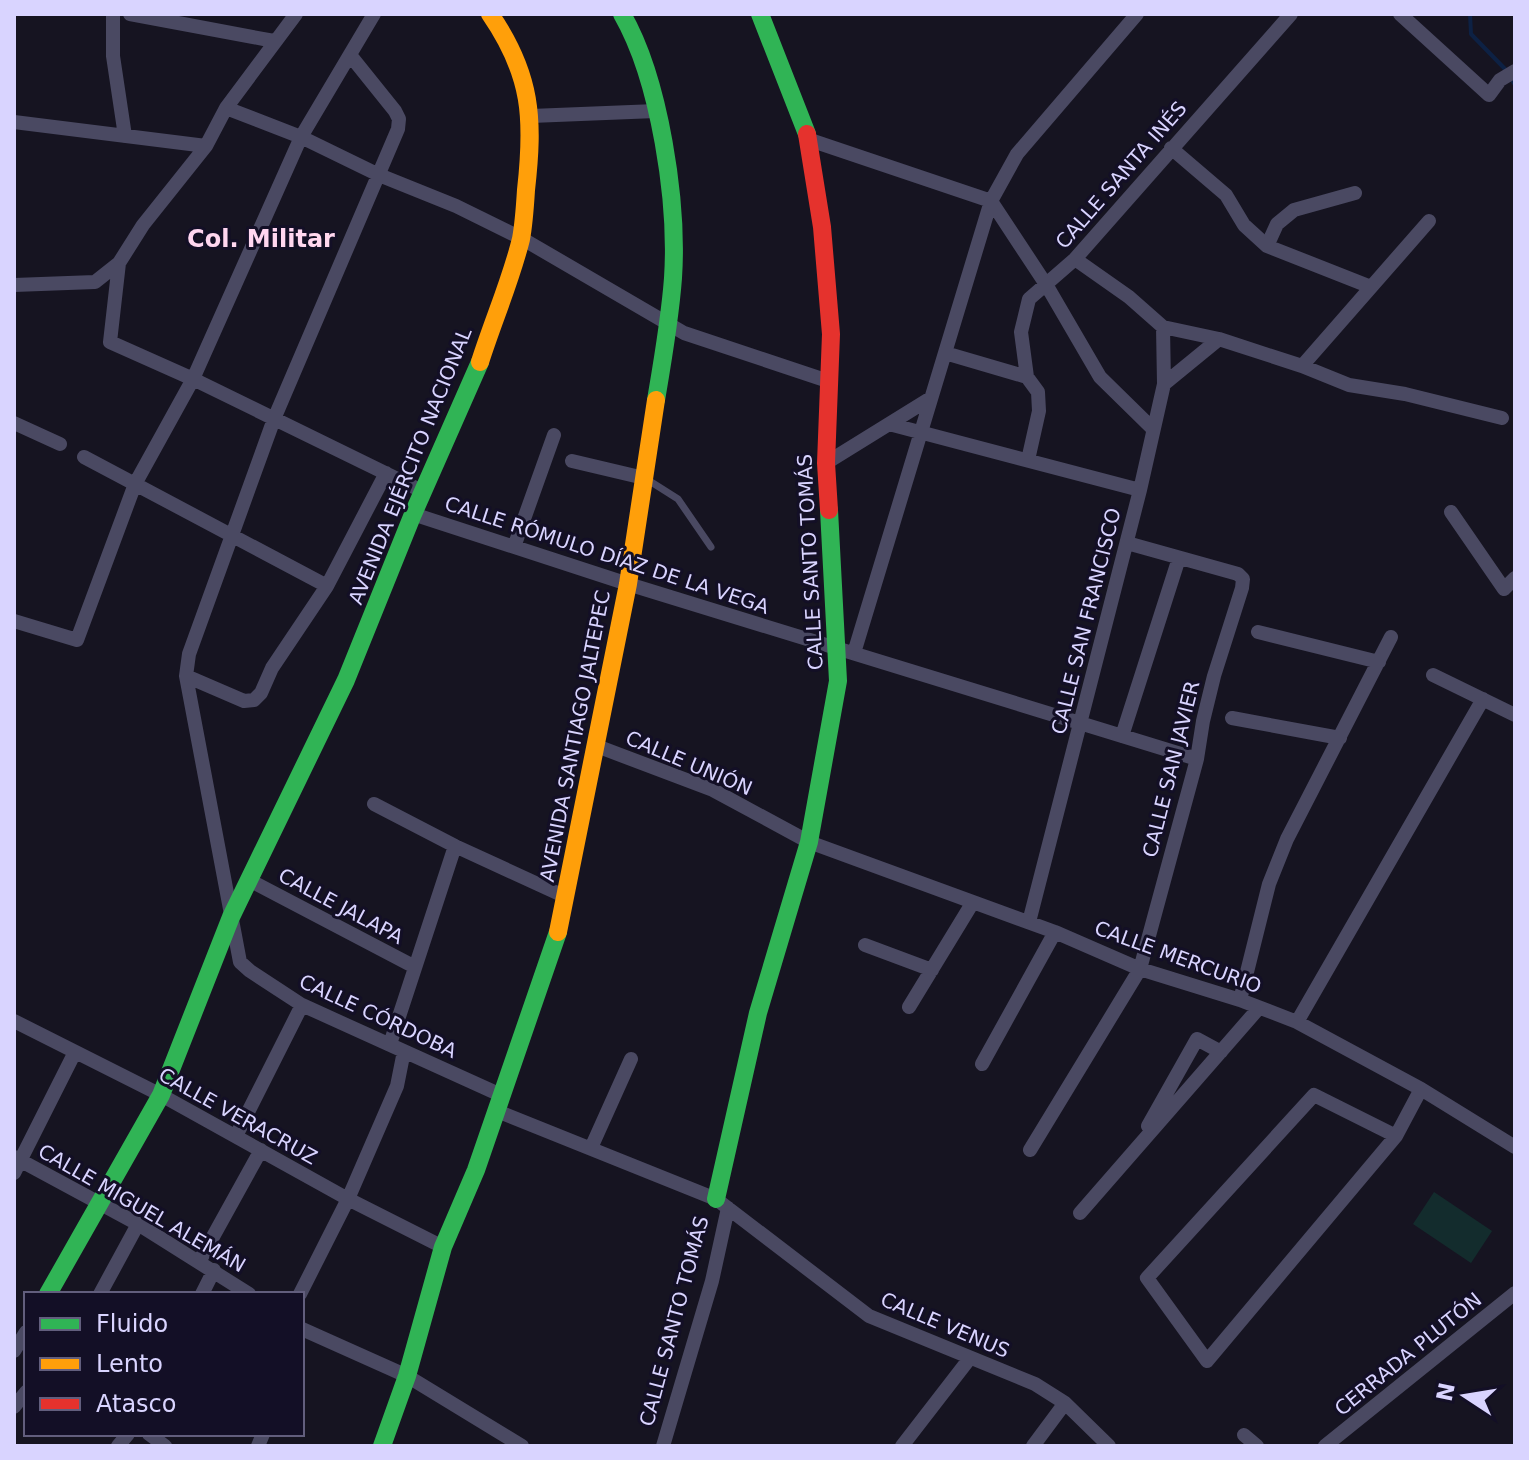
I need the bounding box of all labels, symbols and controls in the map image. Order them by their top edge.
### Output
street label: CALLE SANTA INÉS [1050,96,1192,254]
district label: Col. Militar [187,225,335,253]
street label: AVENIDA EJÉRCITO NACIONAL [343,323,477,608]
street label: CALLE SANTO TOMÁS [792,453,828,671]
street label: CALLE RÓMULO DÍAZ DE LA VEGA [442,491,772,619]
street label: CALLE SAN FRANCISCO [1046,505,1126,737]
street label: AVENIDA SANTIAGO JALTEPEC [535,588,615,884]
street label: CALLE SAN JAVIER [1137,678,1205,860]
street label: CALLE UNIÓN [622,726,756,800]
street label: CALLE JALAPA [274,863,408,949]
street label: CALLE MERCURIO [1091,916,1265,998]
street label: CALLE CÓRDOBA [295,969,461,1063]
street label: CALLE VERACRUZ [155,1062,321,1170]
street label: CALLE MIGUEL ALEMÁN [34,1139,250,1277]
street label: CALLE SANTO TOMÁS [634,1213,714,1429]
street label: CALLE VENUS [877,1287,1013,1363]
street label: CERRADA PLUTÓN [1330,1287,1486,1421]
legend [24,1292,304,1436]
text: Fluido [96,1310,168,1338]
text: Lento [96,1350,163,1378]
north arrow [1425,1356,1505,1436]
text: Atasco [96,1390,177,1418]

